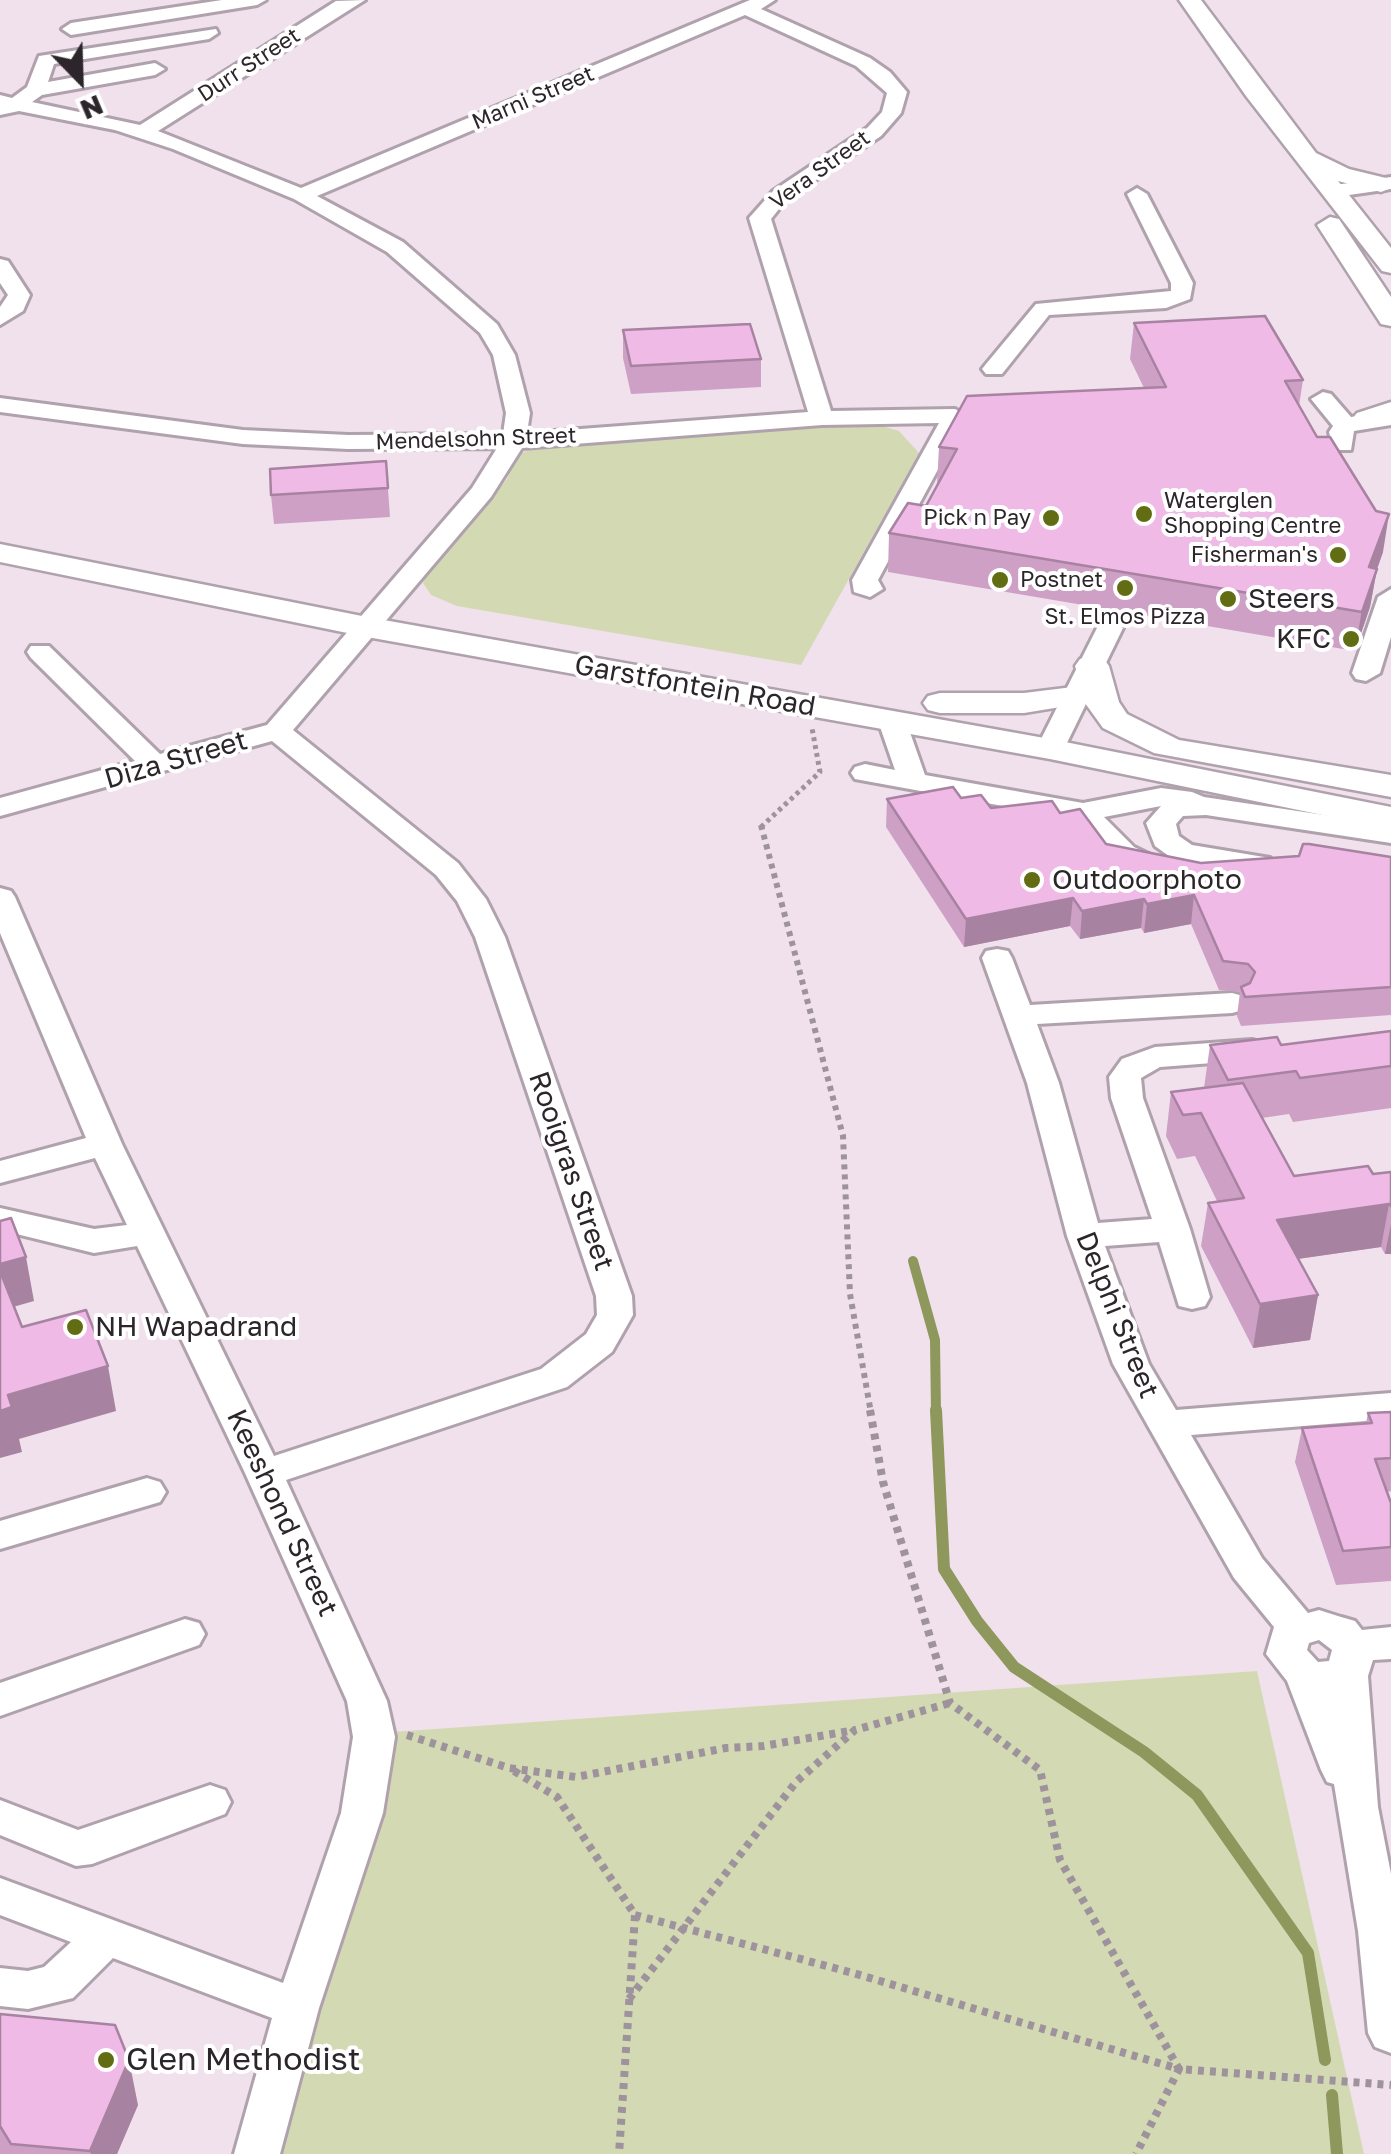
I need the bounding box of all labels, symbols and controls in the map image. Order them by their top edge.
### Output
street label: Durr Street [193,22,305,108]
north arrow [30,30,130,130]
street label: Marni Street [468,60,598,136]
text: N [76,89,108,127]
street label: Vera Street [765,125,875,215]
street label: Mendelsohn Street [375,422,577,456]
place label: Waterglen Shopping Centre [1164,488,1341,540]
marker: Waterglen Shopping Centre [1133,503,1155,525]
place label: Pick n Pay [923,505,1031,531]
marker: Pick n Pay [1040,507,1062,529]
place label: Fisherman's [1191,542,1318,568]
marker: Fisherman's [1327,544,1349,566]
place label: Postnet [1020,567,1103,593]
marker: Postnet [989,569,1011,591]
marker: St. Elmos Pizza [1114,577,1136,599]
place label: Steers [1248,582,1335,616]
marker: Steers [1217,588,1239,610]
place label: St. Elmos Pizza [1045,604,1205,630]
place label: KFC [1276,622,1331,656]
marker: KFC [1340,628,1362,650]
street label: Garstfontein Road [572,648,818,724]
street label: Diza Street [101,724,251,796]
place label: Outdoorphoto [1052,863,1242,897]
marker: Outdoorphoto [1021,869,1043,891]
street label: Rooigras Street [521,1067,621,1275]
street label: Delphi Street [1068,1227,1166,1403]
place label: NH Wapadrand [95,1310,297,1344]
marker: NH Wapadrand [64,1316,86,1338]
street label: Keeshond Street [219,1404,345,1622]
place label: Glen Methodist [126,2041,360,2079]
marker: Glen Methodist [95,2049,117,2071]

